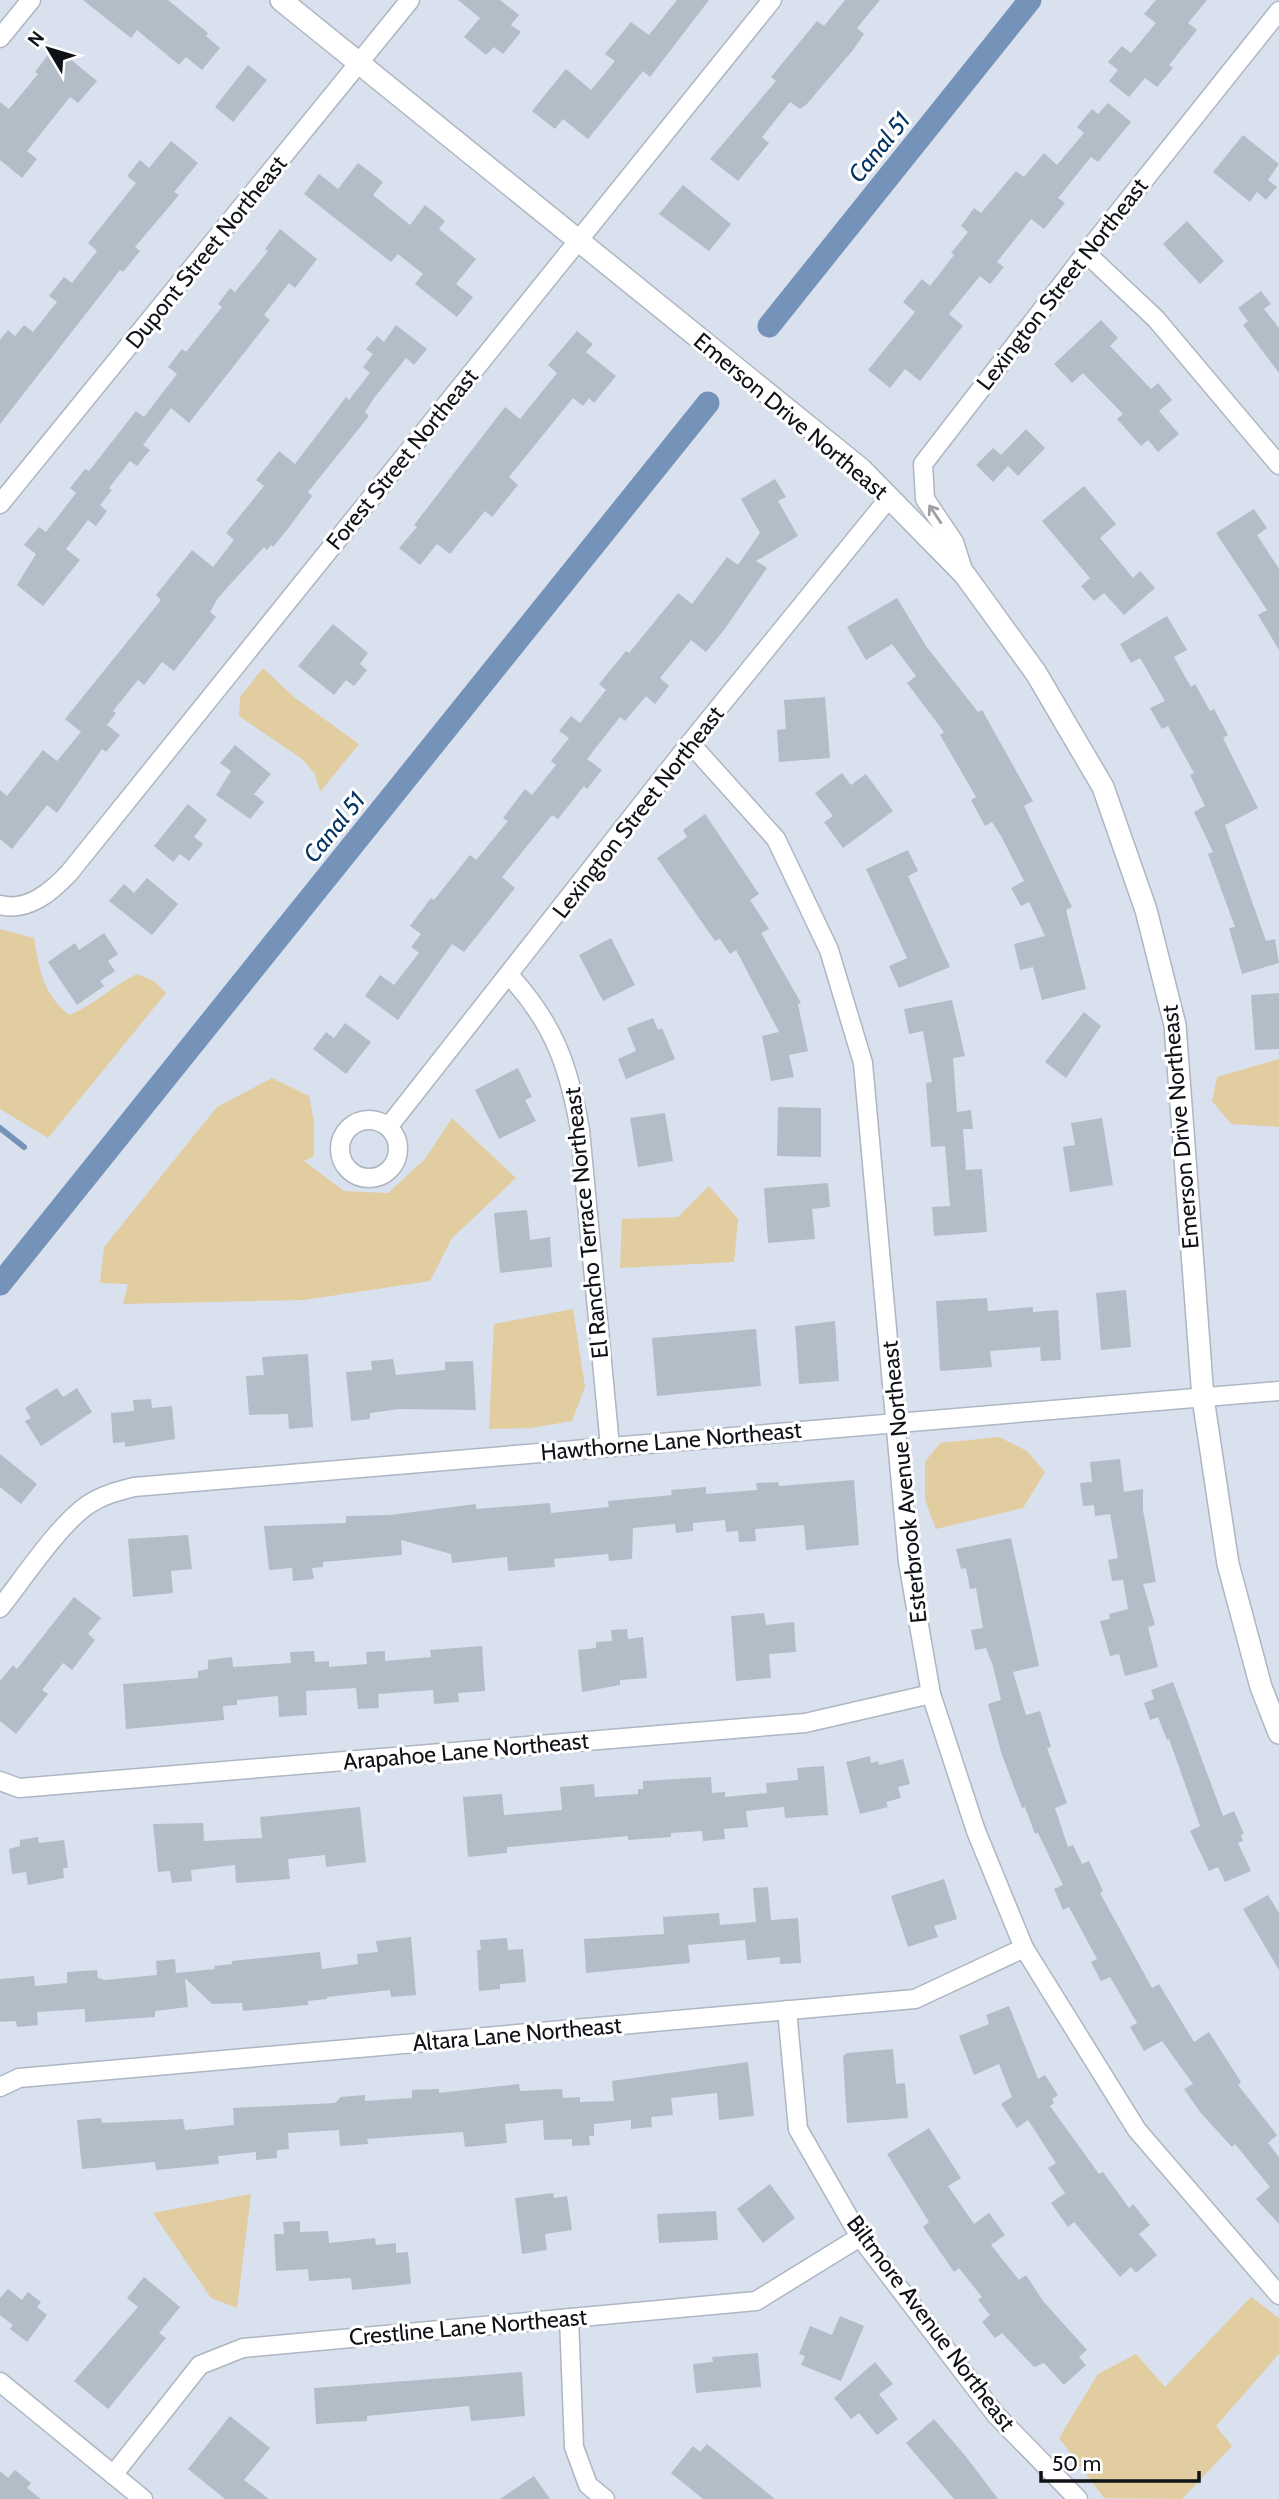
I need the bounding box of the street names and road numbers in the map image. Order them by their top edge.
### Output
street label: Dupont Street Northeast [120,150,293,354]
street label: Lexington Street Northeast [970,172,1154,396]
street label: Emerson Drive Northeast [688,327,894,506]
street label: Forest Street Northeast [320,362,484,555]
street label: Lexington Street Northeast [546,700,730,924]
street label: Emerson Drive Northeast [1155,1004,1205,1250]
street label: El Rancho Terrace Northeast [558,1086,614,1360]
street label: Esterbrook Avenue Northeast [875,1339,933,1624]
street label: Hawthorne Lane Northeast [539,1416,803,1466]
street label: Arapahoe Lane Northeast [342,1726,590,1776]
street label: Altara Lane Northeast [411,2011,623,2057]
street label: Biltmore Avenue Northeast [841,2210,1021,2436]
street label: Crestline Lane Northeast [348,2303,588,2351]

